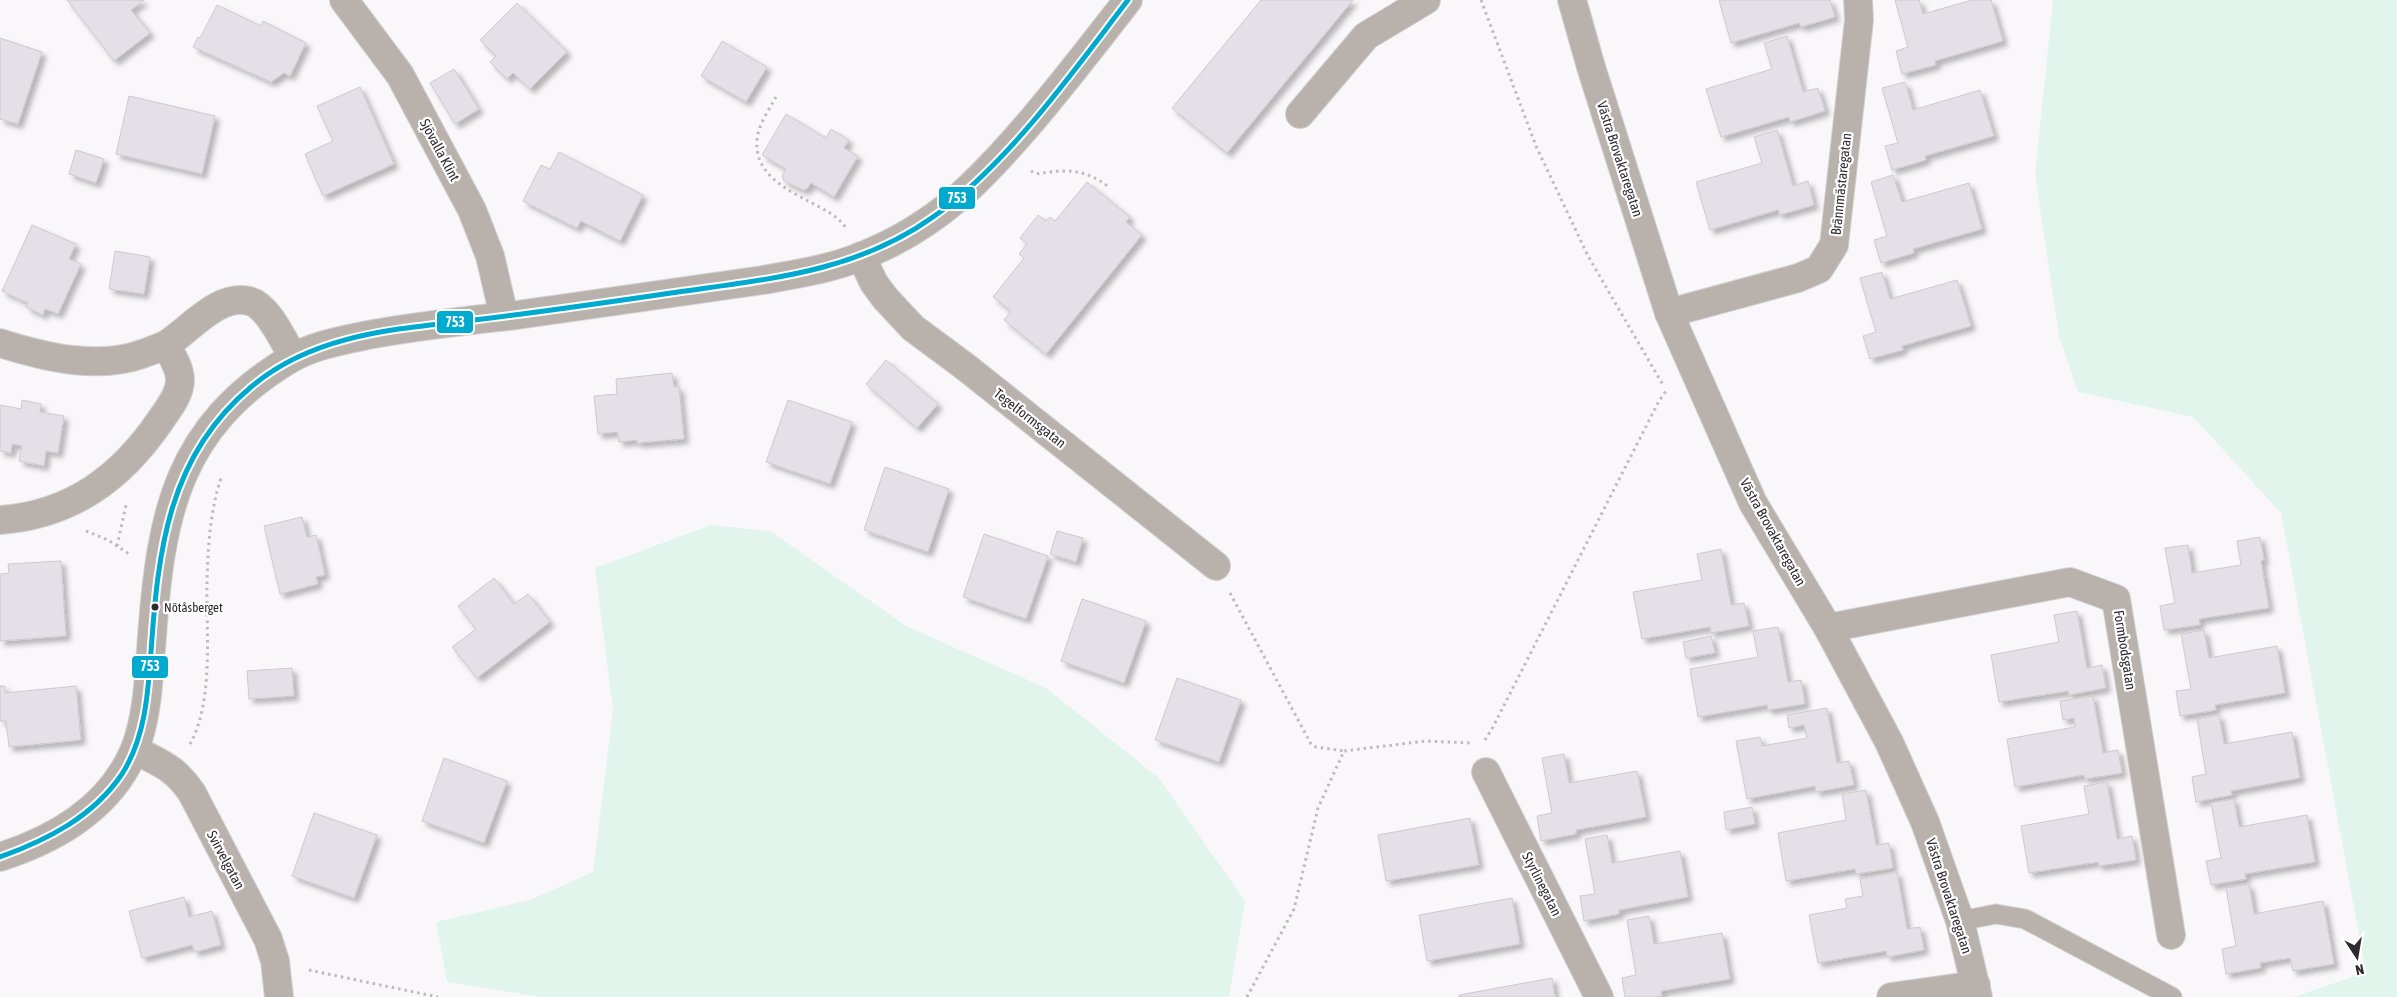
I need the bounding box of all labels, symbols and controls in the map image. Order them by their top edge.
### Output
street label: Västra Brovaktaregatan [1594,99,1646,219]
street label: Sjövalla Klint [417,116,463,184]
street label: Brännmästaregatan [1828,132,1854,236]
line badge: 753 [938,186,976,210]
text: 753 [947,190,967,206]
line badge: 753 [436,310,474,334]
text: 753 [445,314,465,330]
street label: Tegelformsgatan [991,385,1069,451]
street label: Västra Brovaktaregatan [1737,476,1809,588]
place label: Nötåsberget [164,600,223,615]
marker: Nötåsberget [150,602,160,612]
street label: Formbodsgatan [2111,609,2139,691]
line badge: 753 [131,655,169,679]
text: 753 [140,658,160,674]
street label: Svirvelgatan [204,828,248,892]
street label: Västra Brovaktaregatan [1923,836,1975,956]
street label: Styrlinegatan [1519,849,1565,919]
north arrow [2332,932,2382,982]
text: N [2354,961,2365,978]

